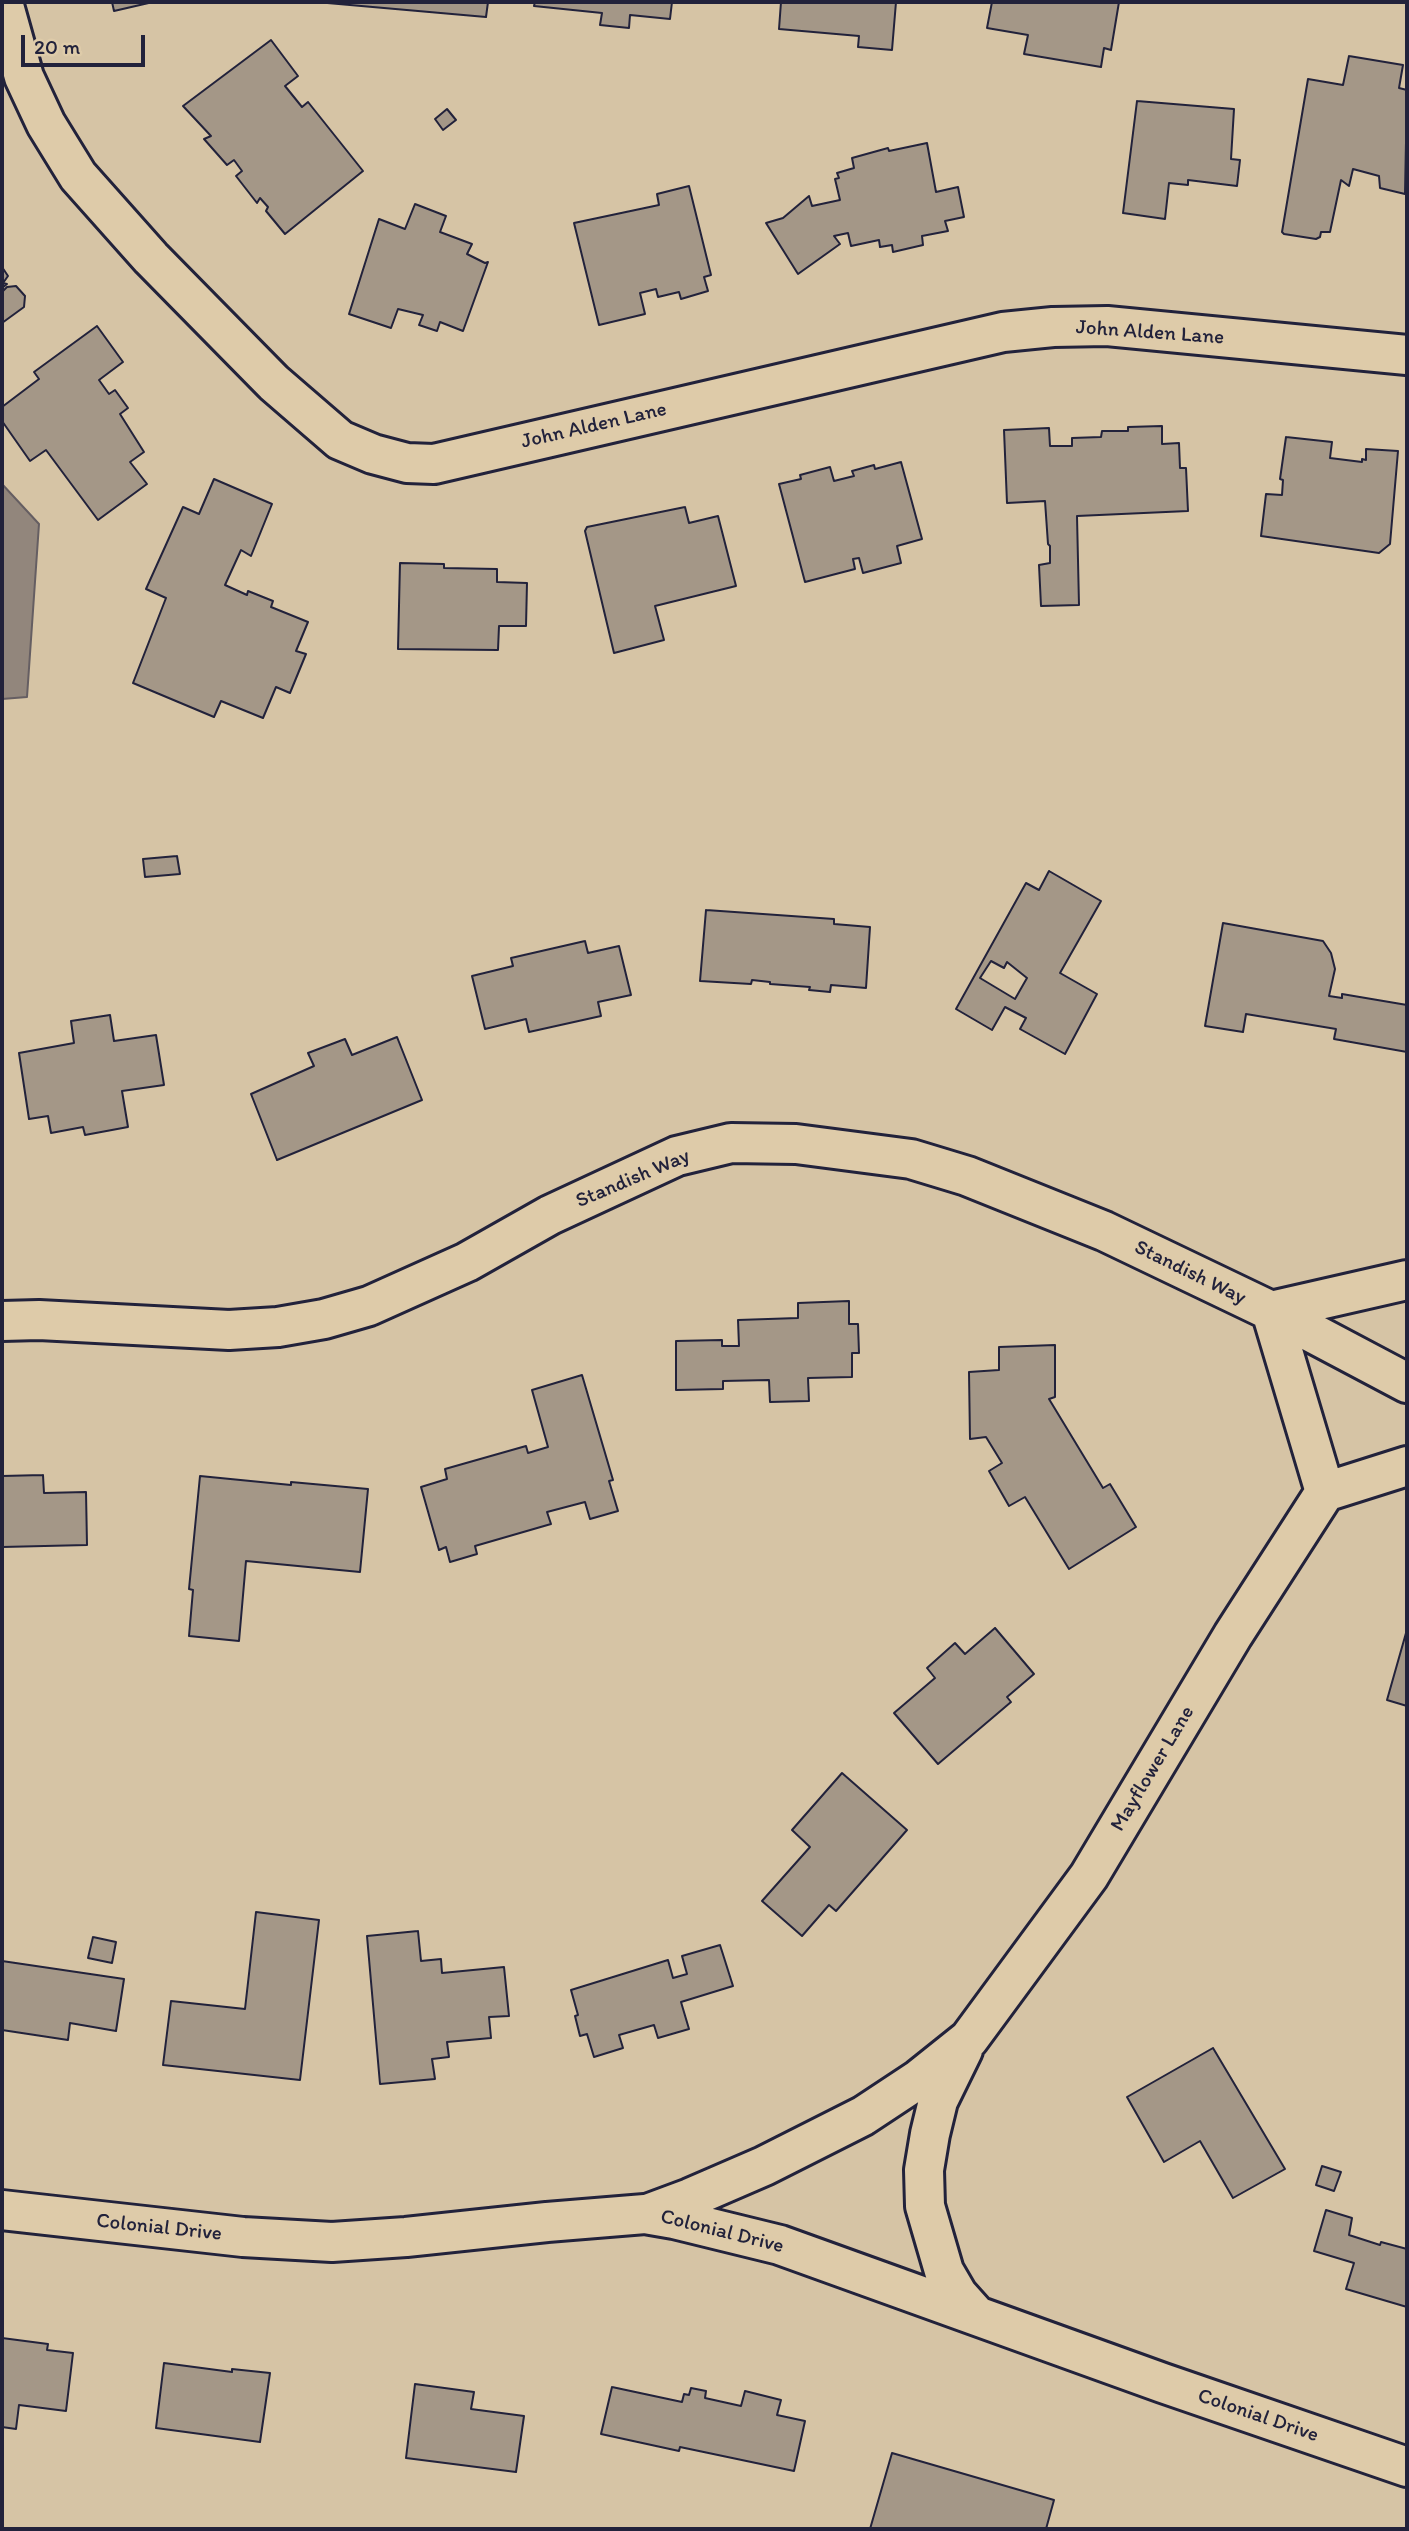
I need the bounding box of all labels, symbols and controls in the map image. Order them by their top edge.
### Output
scale bar [24,21,149,65]
text: 20 m [34,34,80,59]
street label: John Alden Lane [1075,315,1225,351]
street label: John Alden Lane [519,397,669,455]
street label: Standish Way [572,1144,694,1214]
street label: Standish Way [1130,1235,1250,1311]
street label: Mayflower Lane [1106,1702,1200,1836]
street label: Colonial Drive [658,2204,786,2260]
street label: Colonial Drive [95,2209,223,2247]
street label: Colonial Drive [1194,2384,1322,2448]

